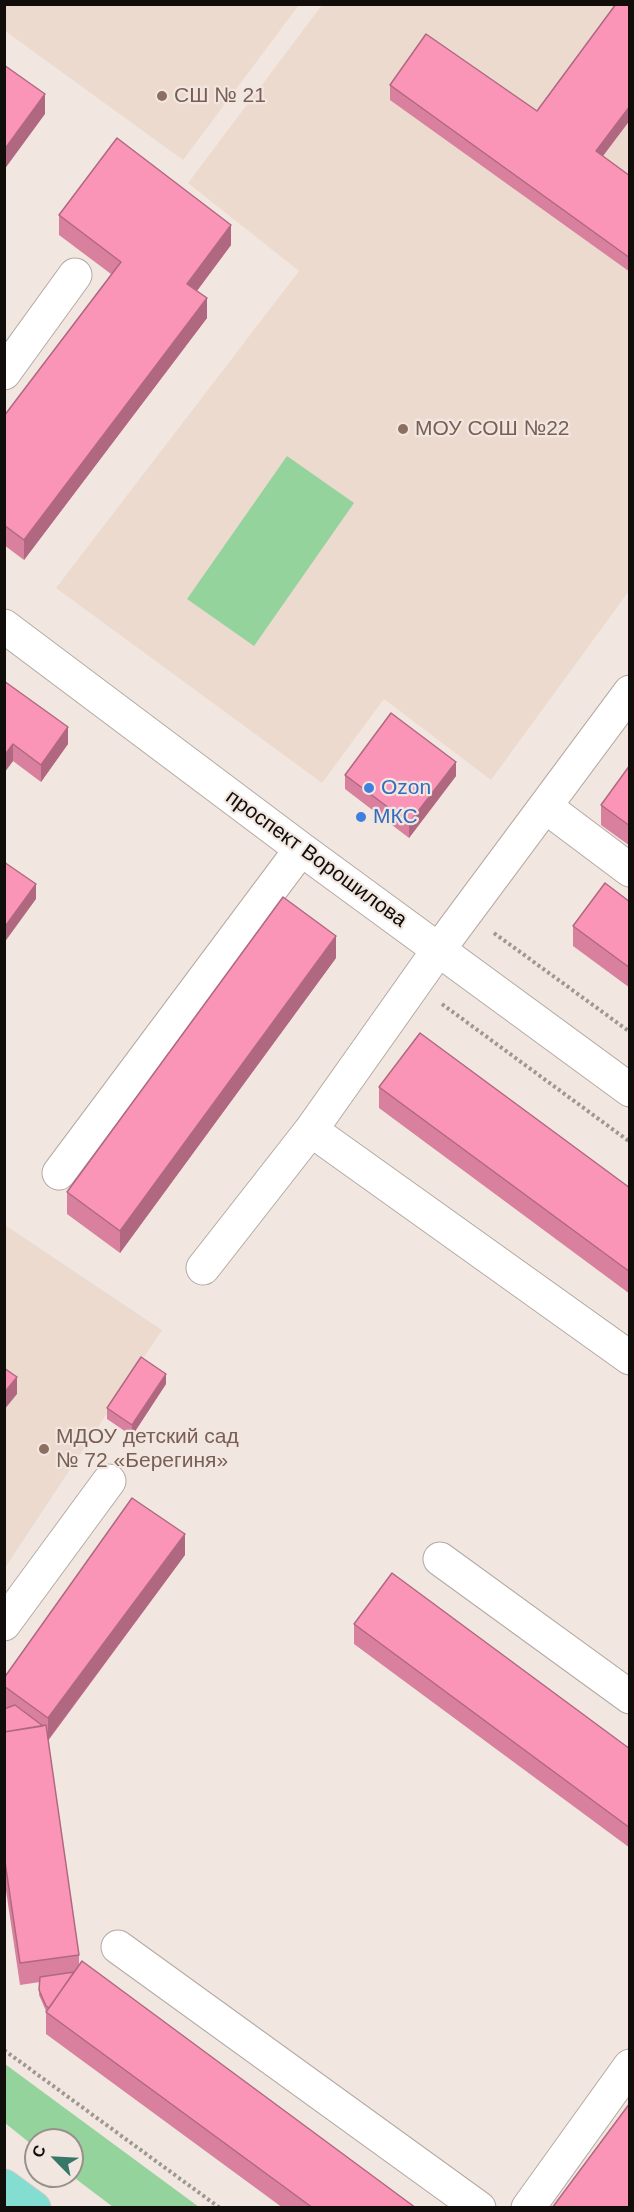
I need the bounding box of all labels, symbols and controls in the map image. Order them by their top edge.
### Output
place label: СШ № 21 [174,83,266,109]
marker: СШ № 21 [155,89,169,103]
place label: МОУ СОШ №22 [415,416,570,442]
marker: МОУ СОШ №22 [396,422,410,436]
place label: Ozon [381,775,431,801]
marker: Ozon [362,781,376,795]
street label: проспект Ворошилова [221,785,411,933]
place label: МКС [373,804,418,830]
marker: МКС [354,810,368,824]
place label: МДОУ детский сад № 72 «Берегиня» [56,1424,239,1474]
marker: МДОУ детский сад № 72 «Берегиня» [37,1442,51,1456]
north arrow [24,2128,84,2188]
text: С [29,2143,49,2160]

